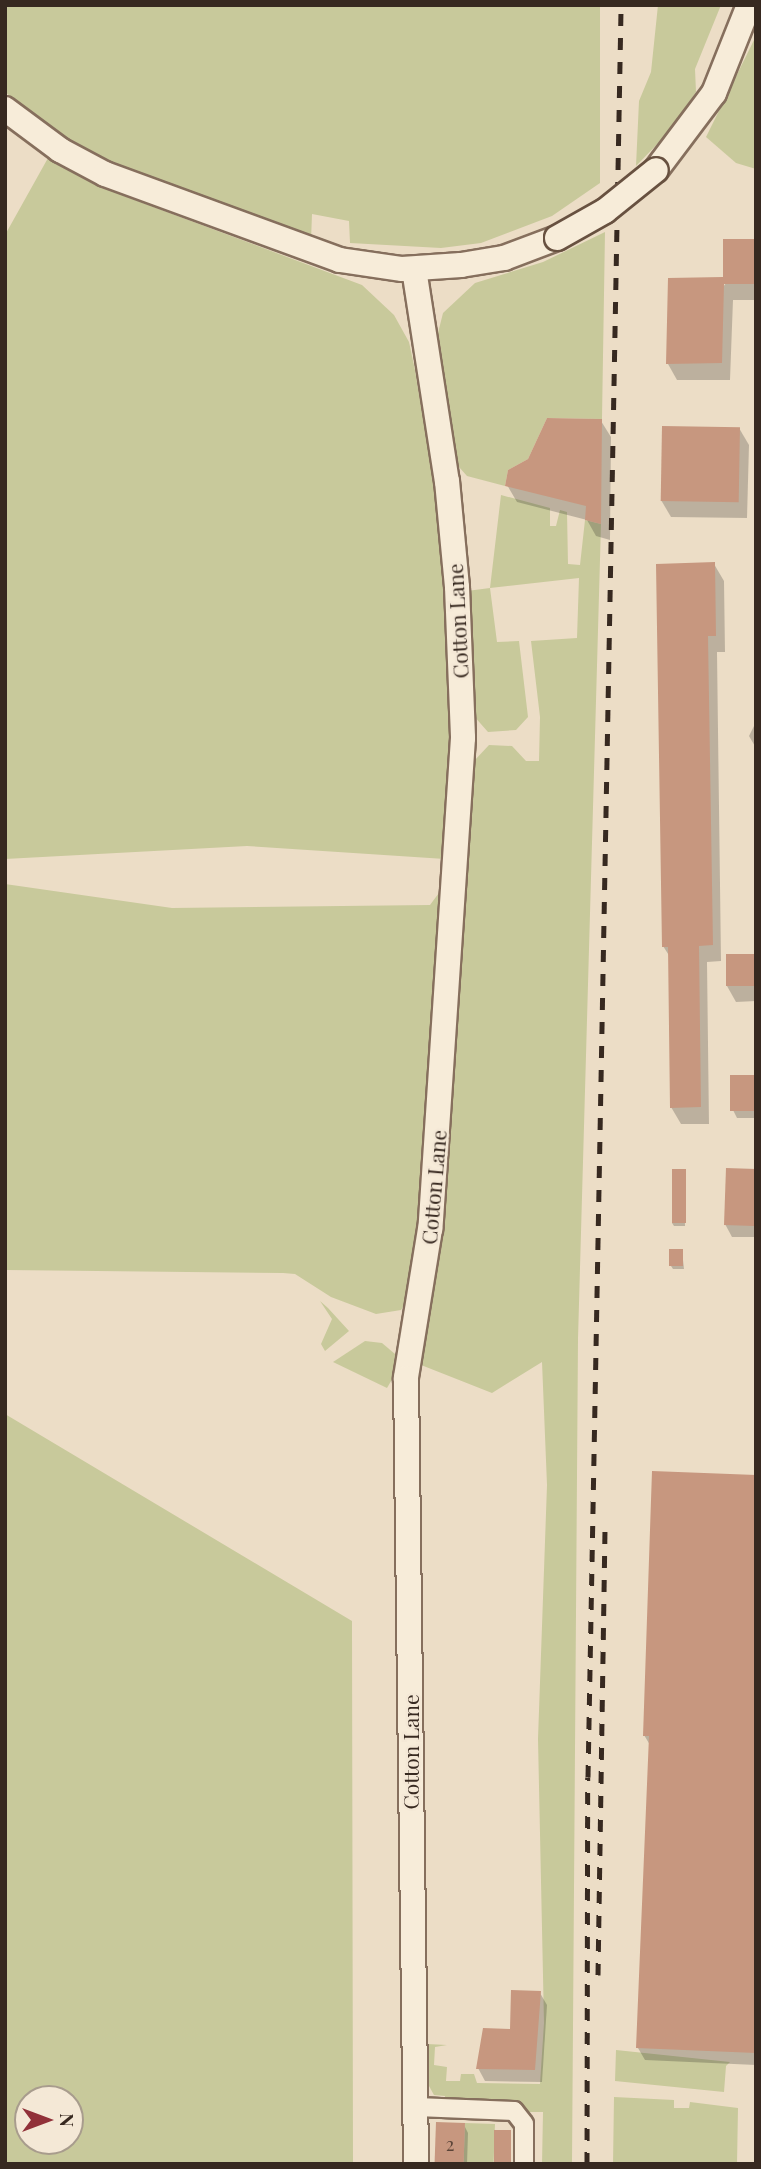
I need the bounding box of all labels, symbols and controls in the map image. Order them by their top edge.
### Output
street label: Cotton Lane [441,563,473,679]
street label: Cotton Lane [415,1129,451,1245]
street label: Cotton Lane [397,1694,423,1810]
north arrow [14,2085,84,2155]
text: N [55,2113,81,2127]
house number: 2 [446,2133,454,2155]

